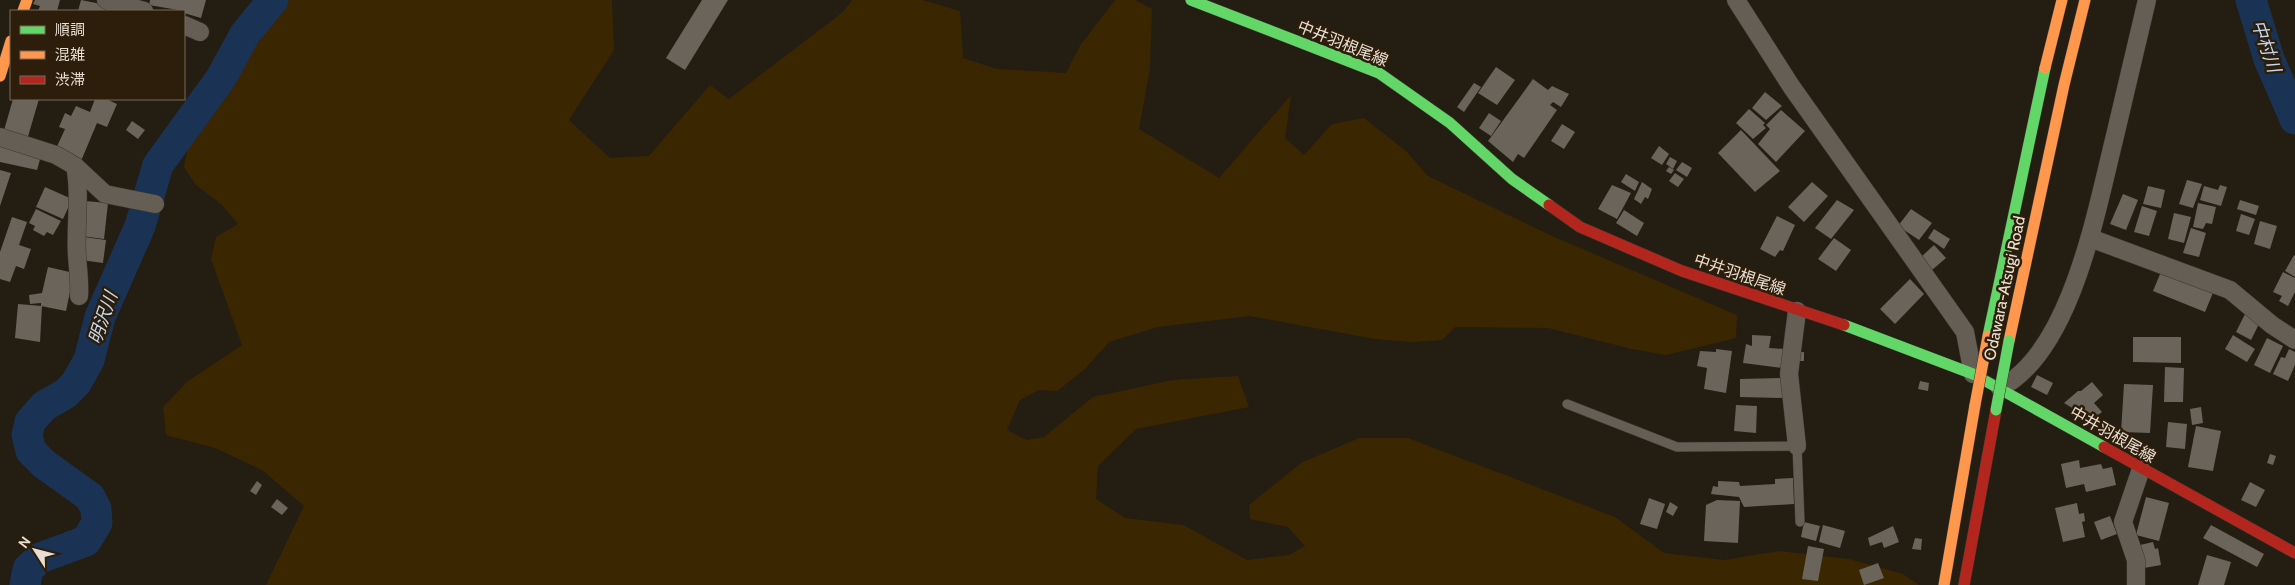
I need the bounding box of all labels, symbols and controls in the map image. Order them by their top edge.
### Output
legend [10,10,185,100]
street label: 中井羽根尾線 [1295,17,1391,70]
water label: 中村川 [2247,17,2286,77]
text: 順調 [55,21,85,39]
text: 混雑 [55,46,85,64]
text: 渋滞 [55,71,85,89]
street label: Odawara-Atsugi Road [1980,214,2029,362]
street label: 中井羽根尾線 [1691,250,1788,299]
water label: 明沢川 [84,287,123,347]
street label: 中井羽根尾線 [2066,402,2159,467]
north arrow [10,525,60,575]
text: N [14,533,35,552]

